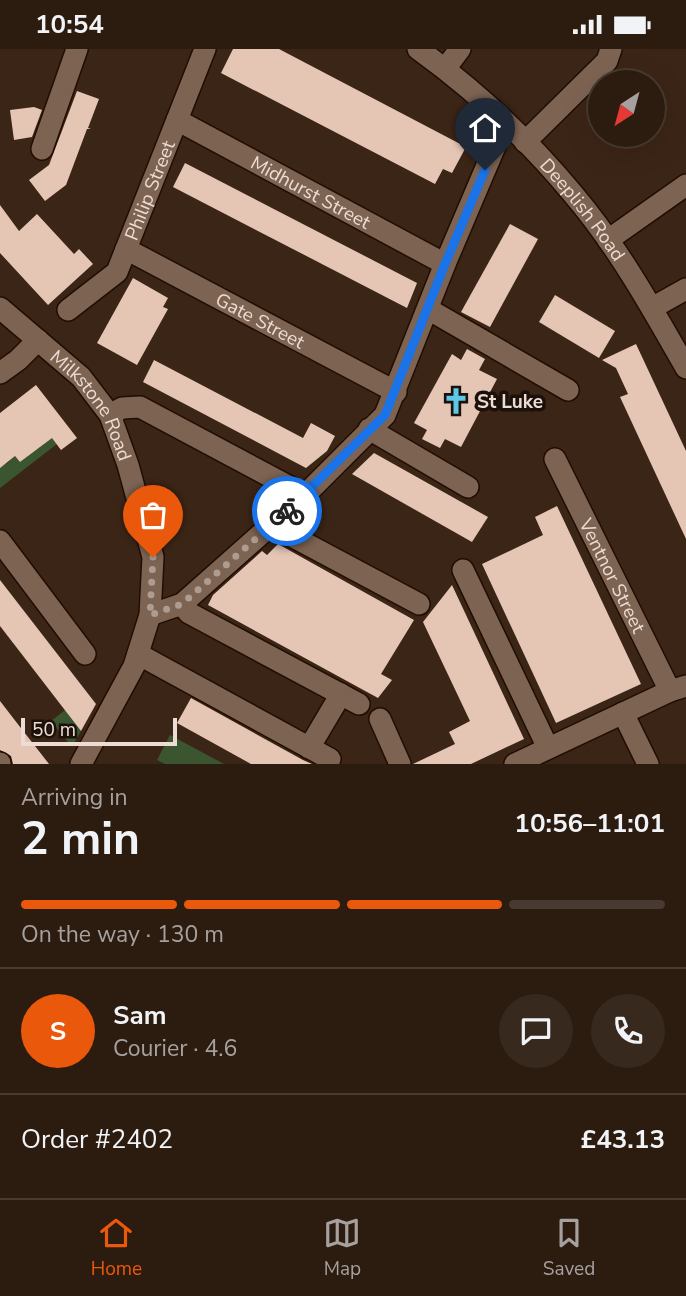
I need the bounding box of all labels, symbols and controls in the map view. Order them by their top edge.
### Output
text: 10:54 [35,7,104,42]
north arrow [588,70,665,147]
map controls [588,70,665,147]
pin [455,98,515,170]
icon: home [466,109,504,147]
street label: Philip Street [119,137,182,244]
street label: Midhurst Street [246,150,375,236]
street label: Deeplish Road [534,153,631,266]
street label: Gate Street [211,287,309,355]
street label: Milkstone Road [44,344,137,465]
church icon: St Luke [441,386,471,416]
place label: St Luke [477,389,543,415]
courier [252,476,322,546]
pin [123,485,183,557]
icon: bike [268,492,306,530]
icon: bag [134,496,172,534]
street label: Ventnor Street [572,513,651,638]
scale bar [21,715,177,747]
text: 50 m [32,717,76,743]
text: Arriving in [21,782,128,813]
text: 10:56–11:01 [514,806,665,841]
text: 2 min [21,807,140,870]
text: On the way · 130 m [21,919,224,950]
button: chat [499,994,573,1068]
button: phone [591,994,665,1068]
text: Sam [113,998,166,1033]
text: S [50,1014,66,1049]
text: Courier · 4.6 [113,1033,237,1064]
text: Order #2402 [21,1122,173,1157]
text: £43.13 [581,1122,665,1157]
tab: Home [91,1214,142,1282]
tab: Map [323,1214,361,1282]
tab: Saved [543,1214,595,1282]

